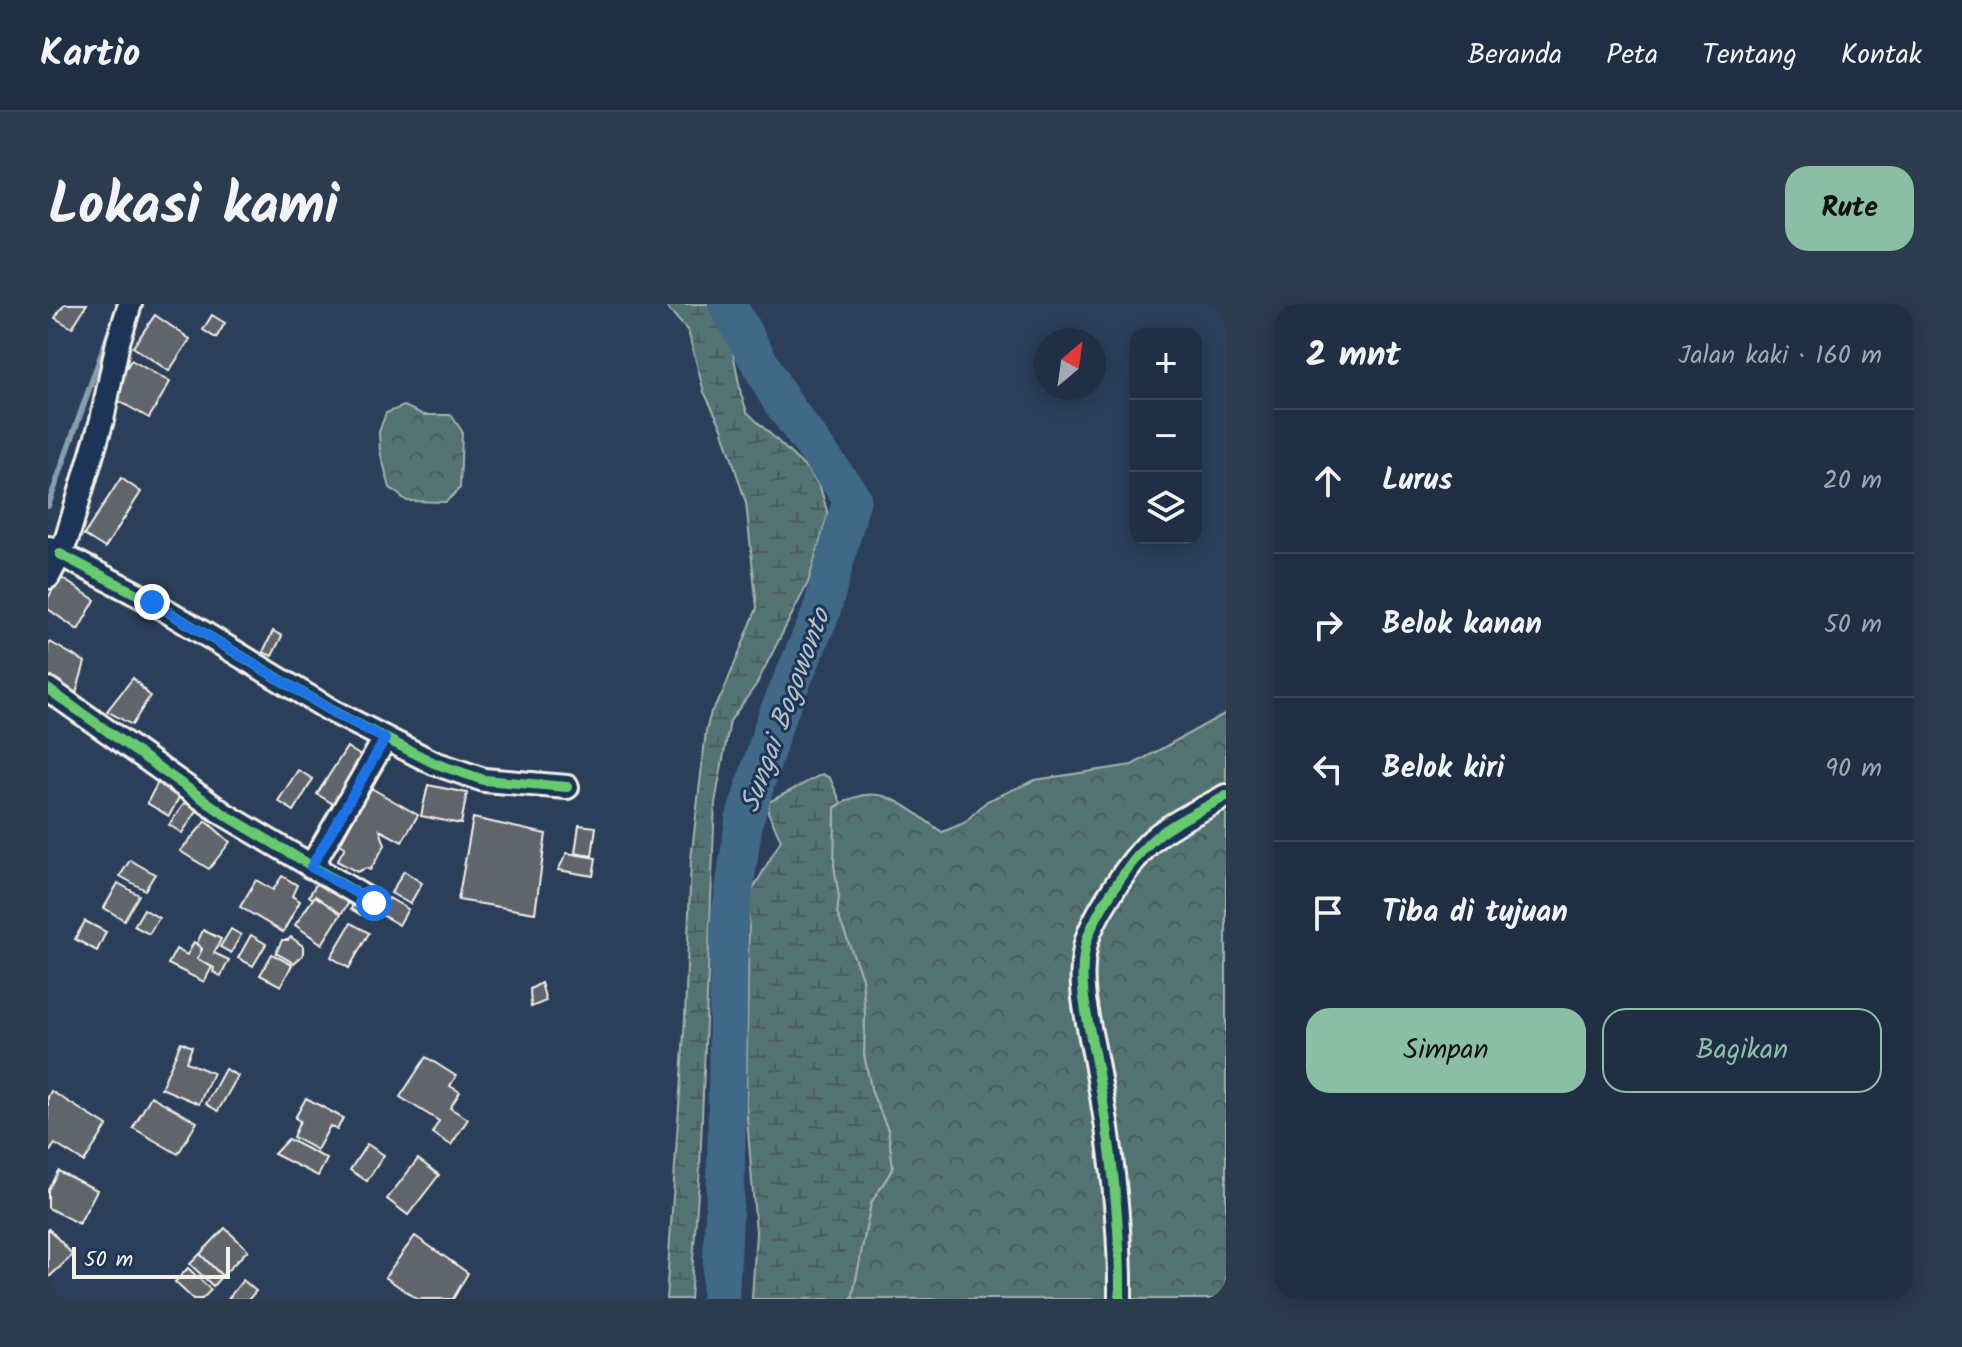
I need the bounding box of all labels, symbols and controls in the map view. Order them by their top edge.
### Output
text: Kartio [40,25,140,85]
text: Beranda [1467,33,1562,78]
text: Peta [1606,33,1658,78]
text: Tentang [1702,33,1797,78]
text: Kontak [1841,33,1922,78]
text: Lokasi kami [48,163,339,253]
button: Rute [1785,166,1914,251]
north arrow [1034,328,1106,400]
map controls [1130,328,1202,544]
button: + [1130,328,1202,400]
text: 2 mnt [1306,329,1401,383]
text: Jalan kaki · 160 m [1678,335,1882,377]
button: − [1130,400,1202,472]
text: Lurus [1382,457,1452,505]
icon: ahead [1306,459,1350,503]
text: 20 m [1823,460,1882,502]
button: layers [1130,472,1202,544]
route end [134,584,170,620]
water label: Sungai Bogowonto [729,600,845,819]
text: Belok kanan [1382,601,1542,649]
icon: right [1306,603,1350,647]
text: 50 m [1824,604,1882,646]
text: Belok kiri [1382,745,1505,793]
icon: left [1306,747,1350,791]
text: 90 m [1825,748,1882,790]
route start [356,885,392,921]
text: Tiba di tujuan [1382,889,1568,937]
icon: arrive [1306,891,1350,935]
button: Simpan [1306,1008,1586,1093]
button: Bagikan [1602,1008,1882,1093]
scale bar [72,1243,230,1279]
text: 50 m [84,1243,133,1278]

